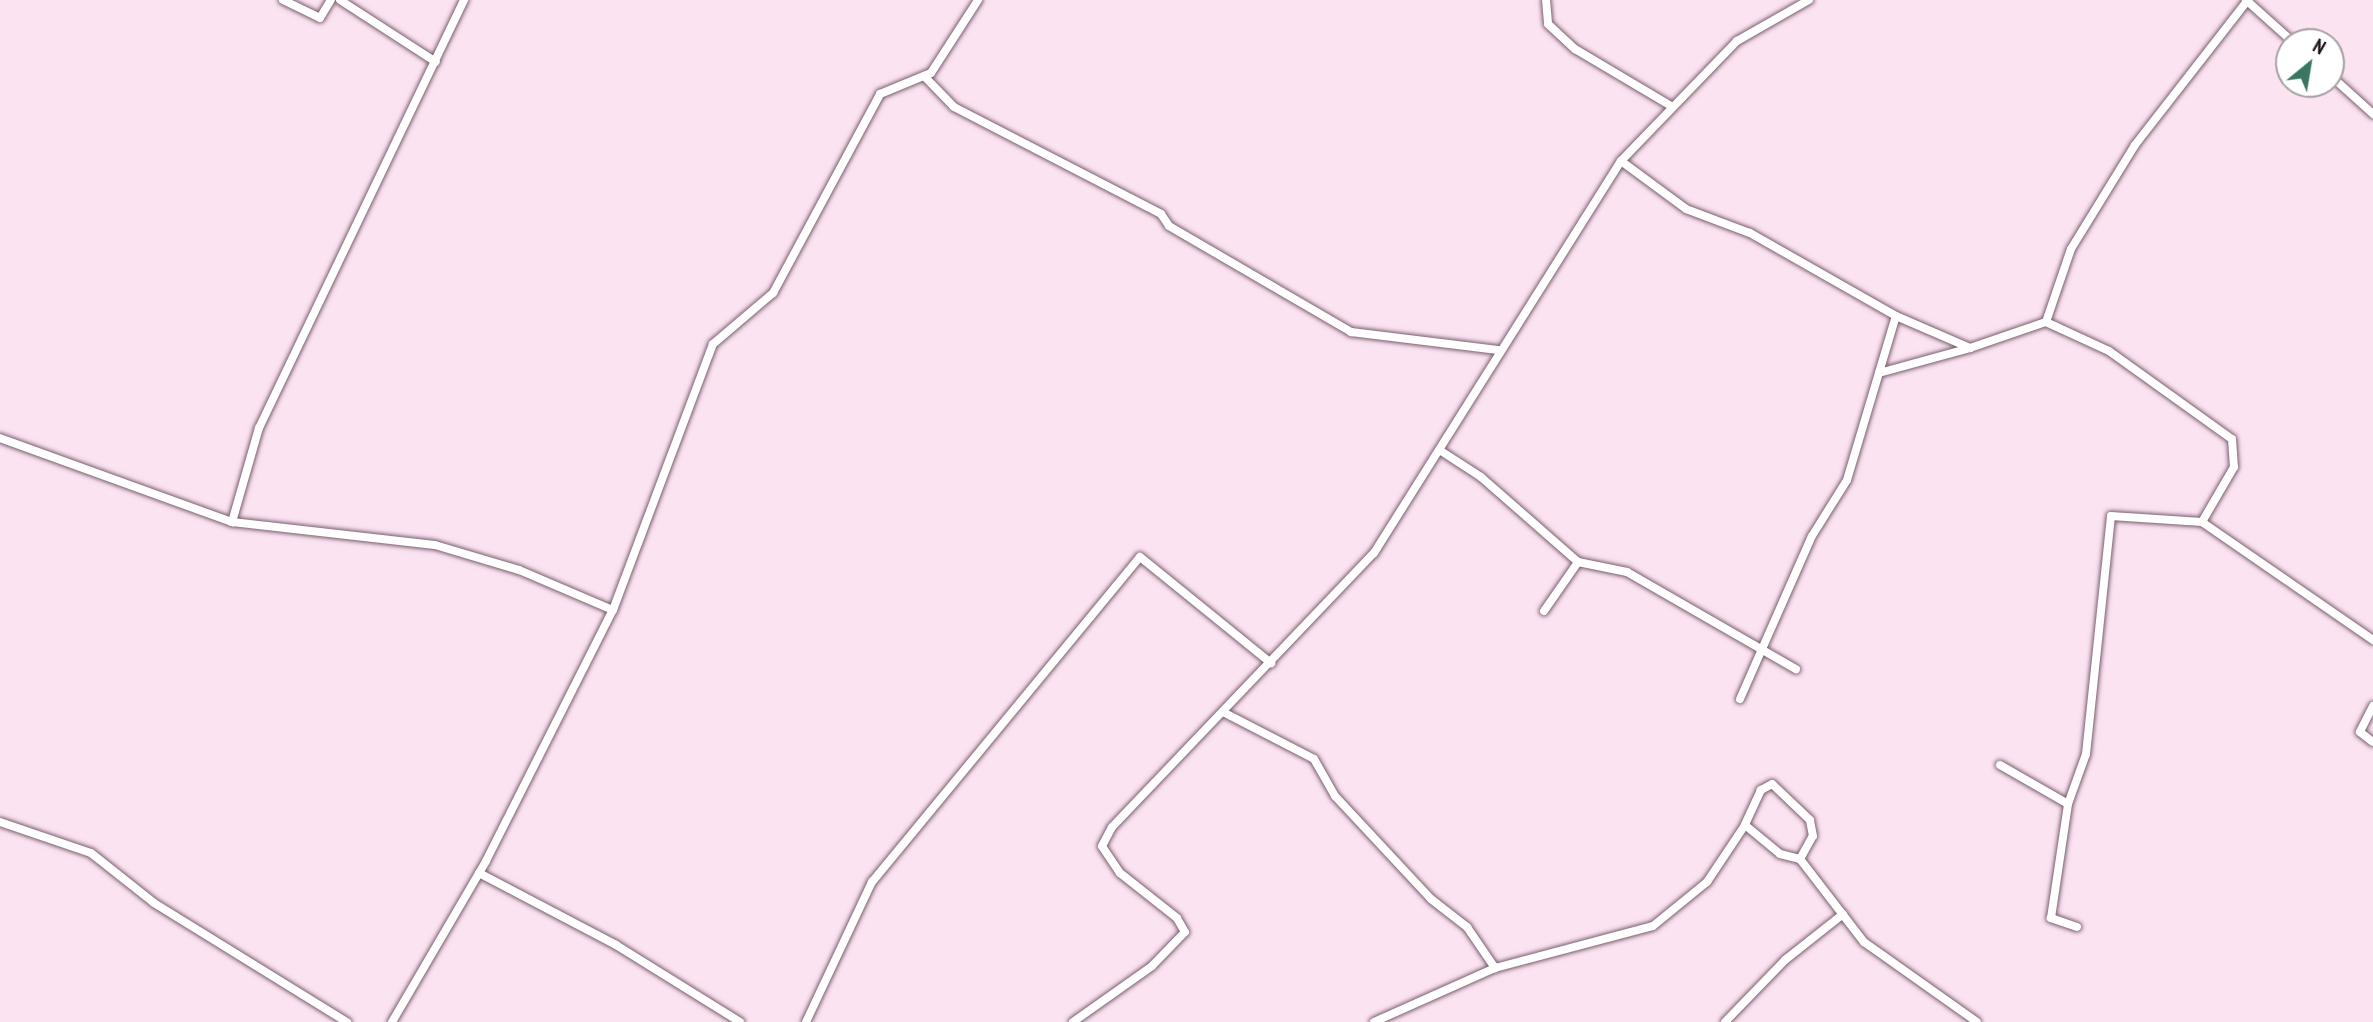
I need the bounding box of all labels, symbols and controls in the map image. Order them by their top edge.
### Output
north arrow [2275,28,2345,98]
text: N [2309,34,2330,60]

